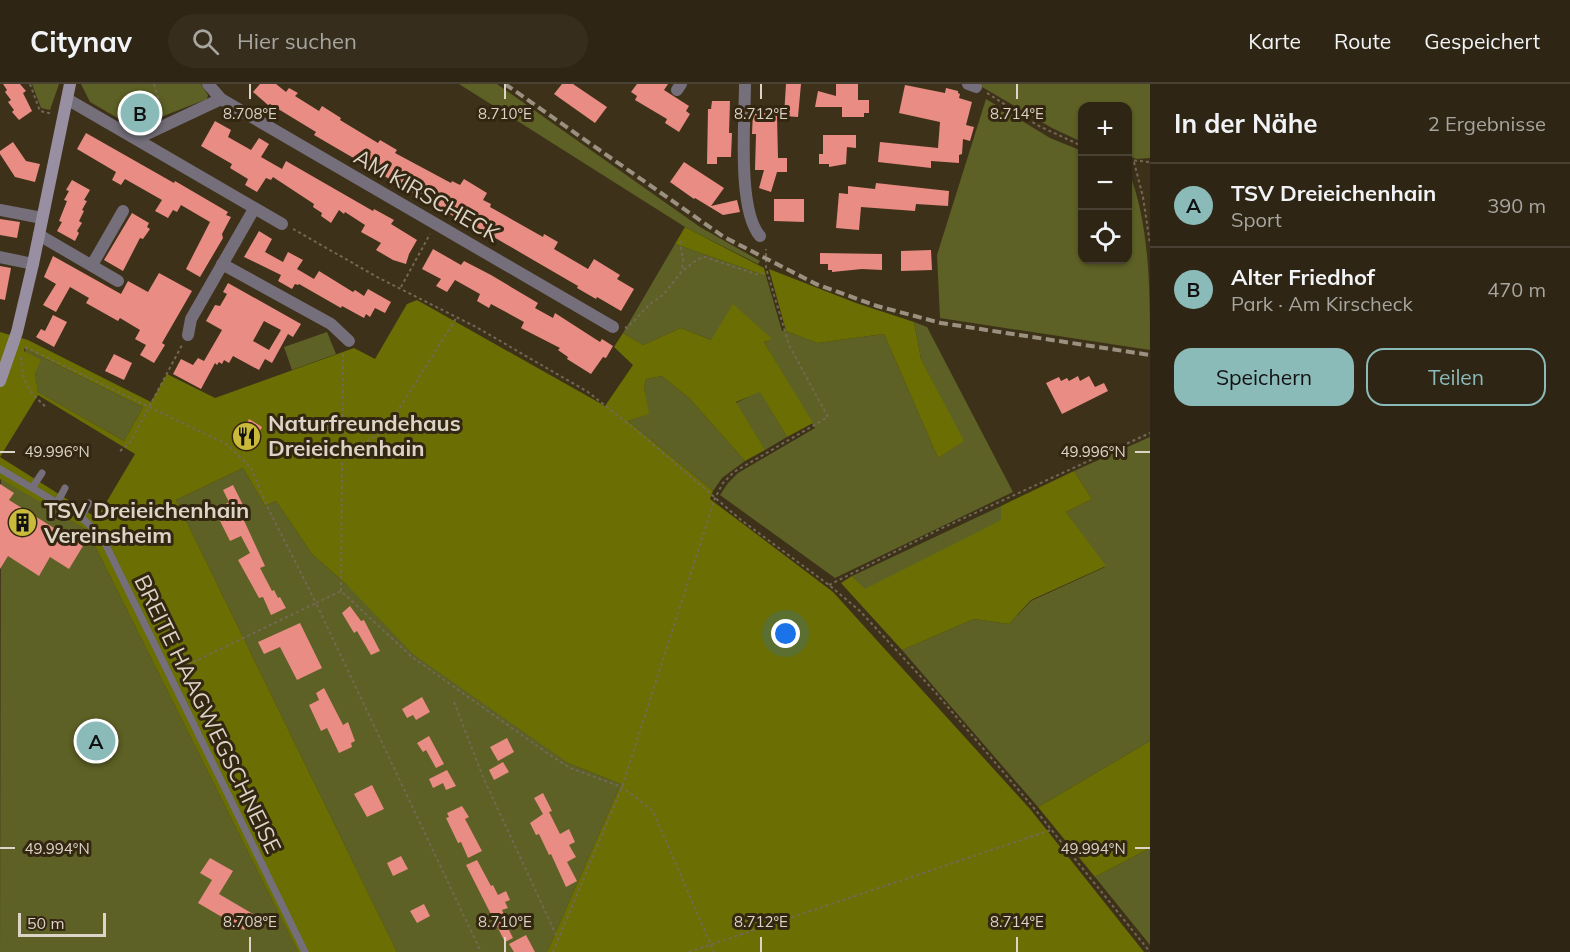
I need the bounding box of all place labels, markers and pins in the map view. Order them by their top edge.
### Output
pin: B [120,90,160,135]
place label: Naturfreundehaus Dreieichenhain [268,409,461,462]
restaurant icon: Naturfreundehaus Dreieichenhain [231,420,263,452]
place label: TSV Dreieichenhain Vereinsheim [43,496,249,549]
building icon: TSV Dreieichenhain Vereinsheim [7,507,39,539]
pin: A [76,718,116,764]

